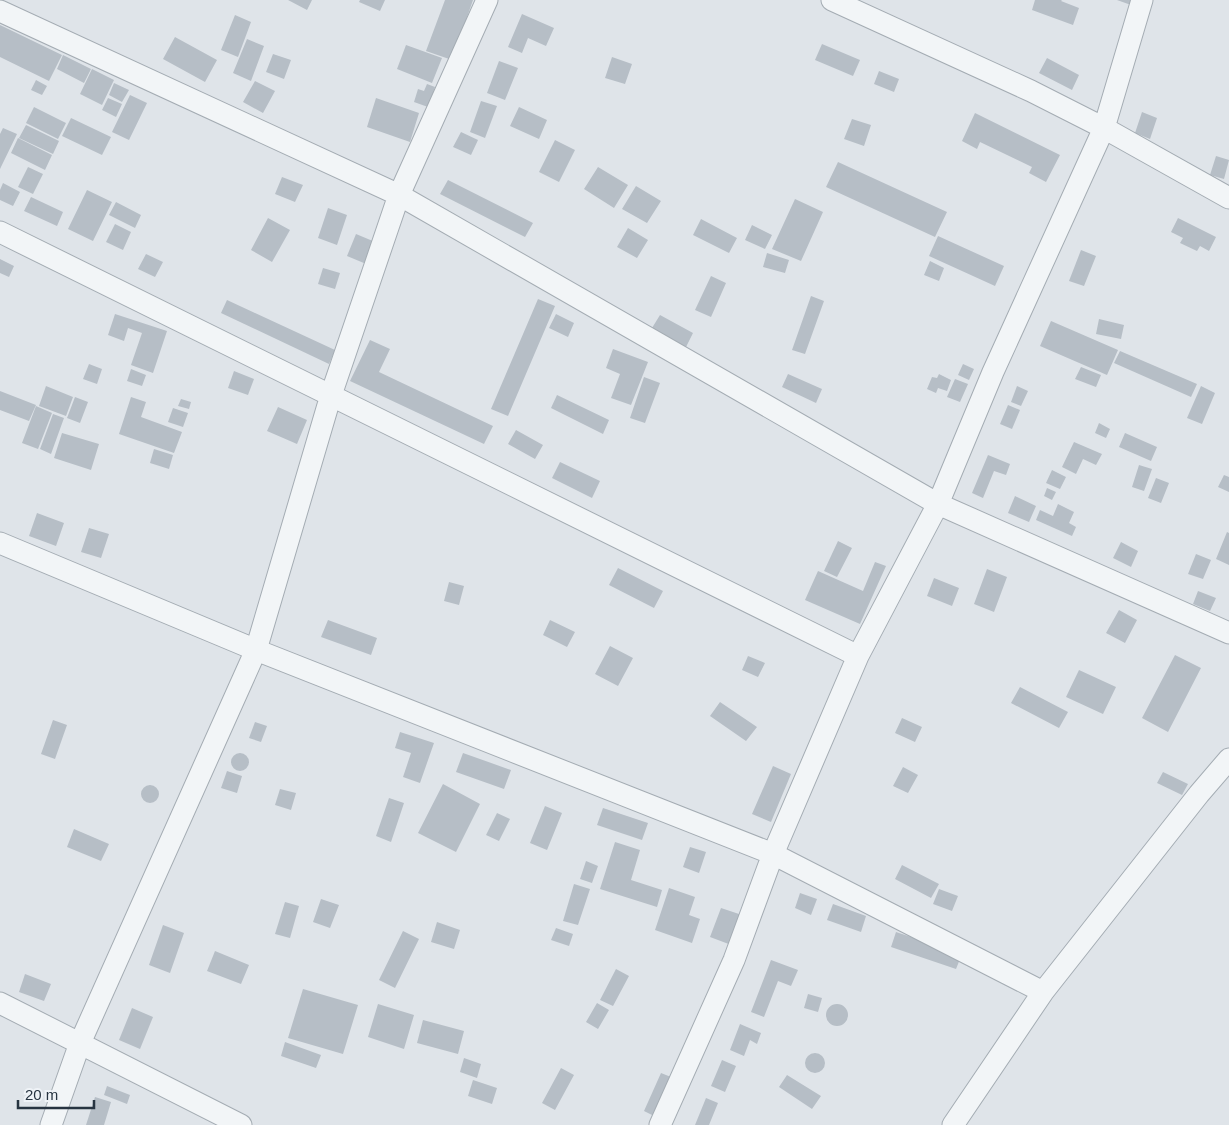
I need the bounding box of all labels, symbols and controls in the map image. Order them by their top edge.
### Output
scale bar [18,1078,94,1110]
text: 20 m [25,1086,58,1103]

